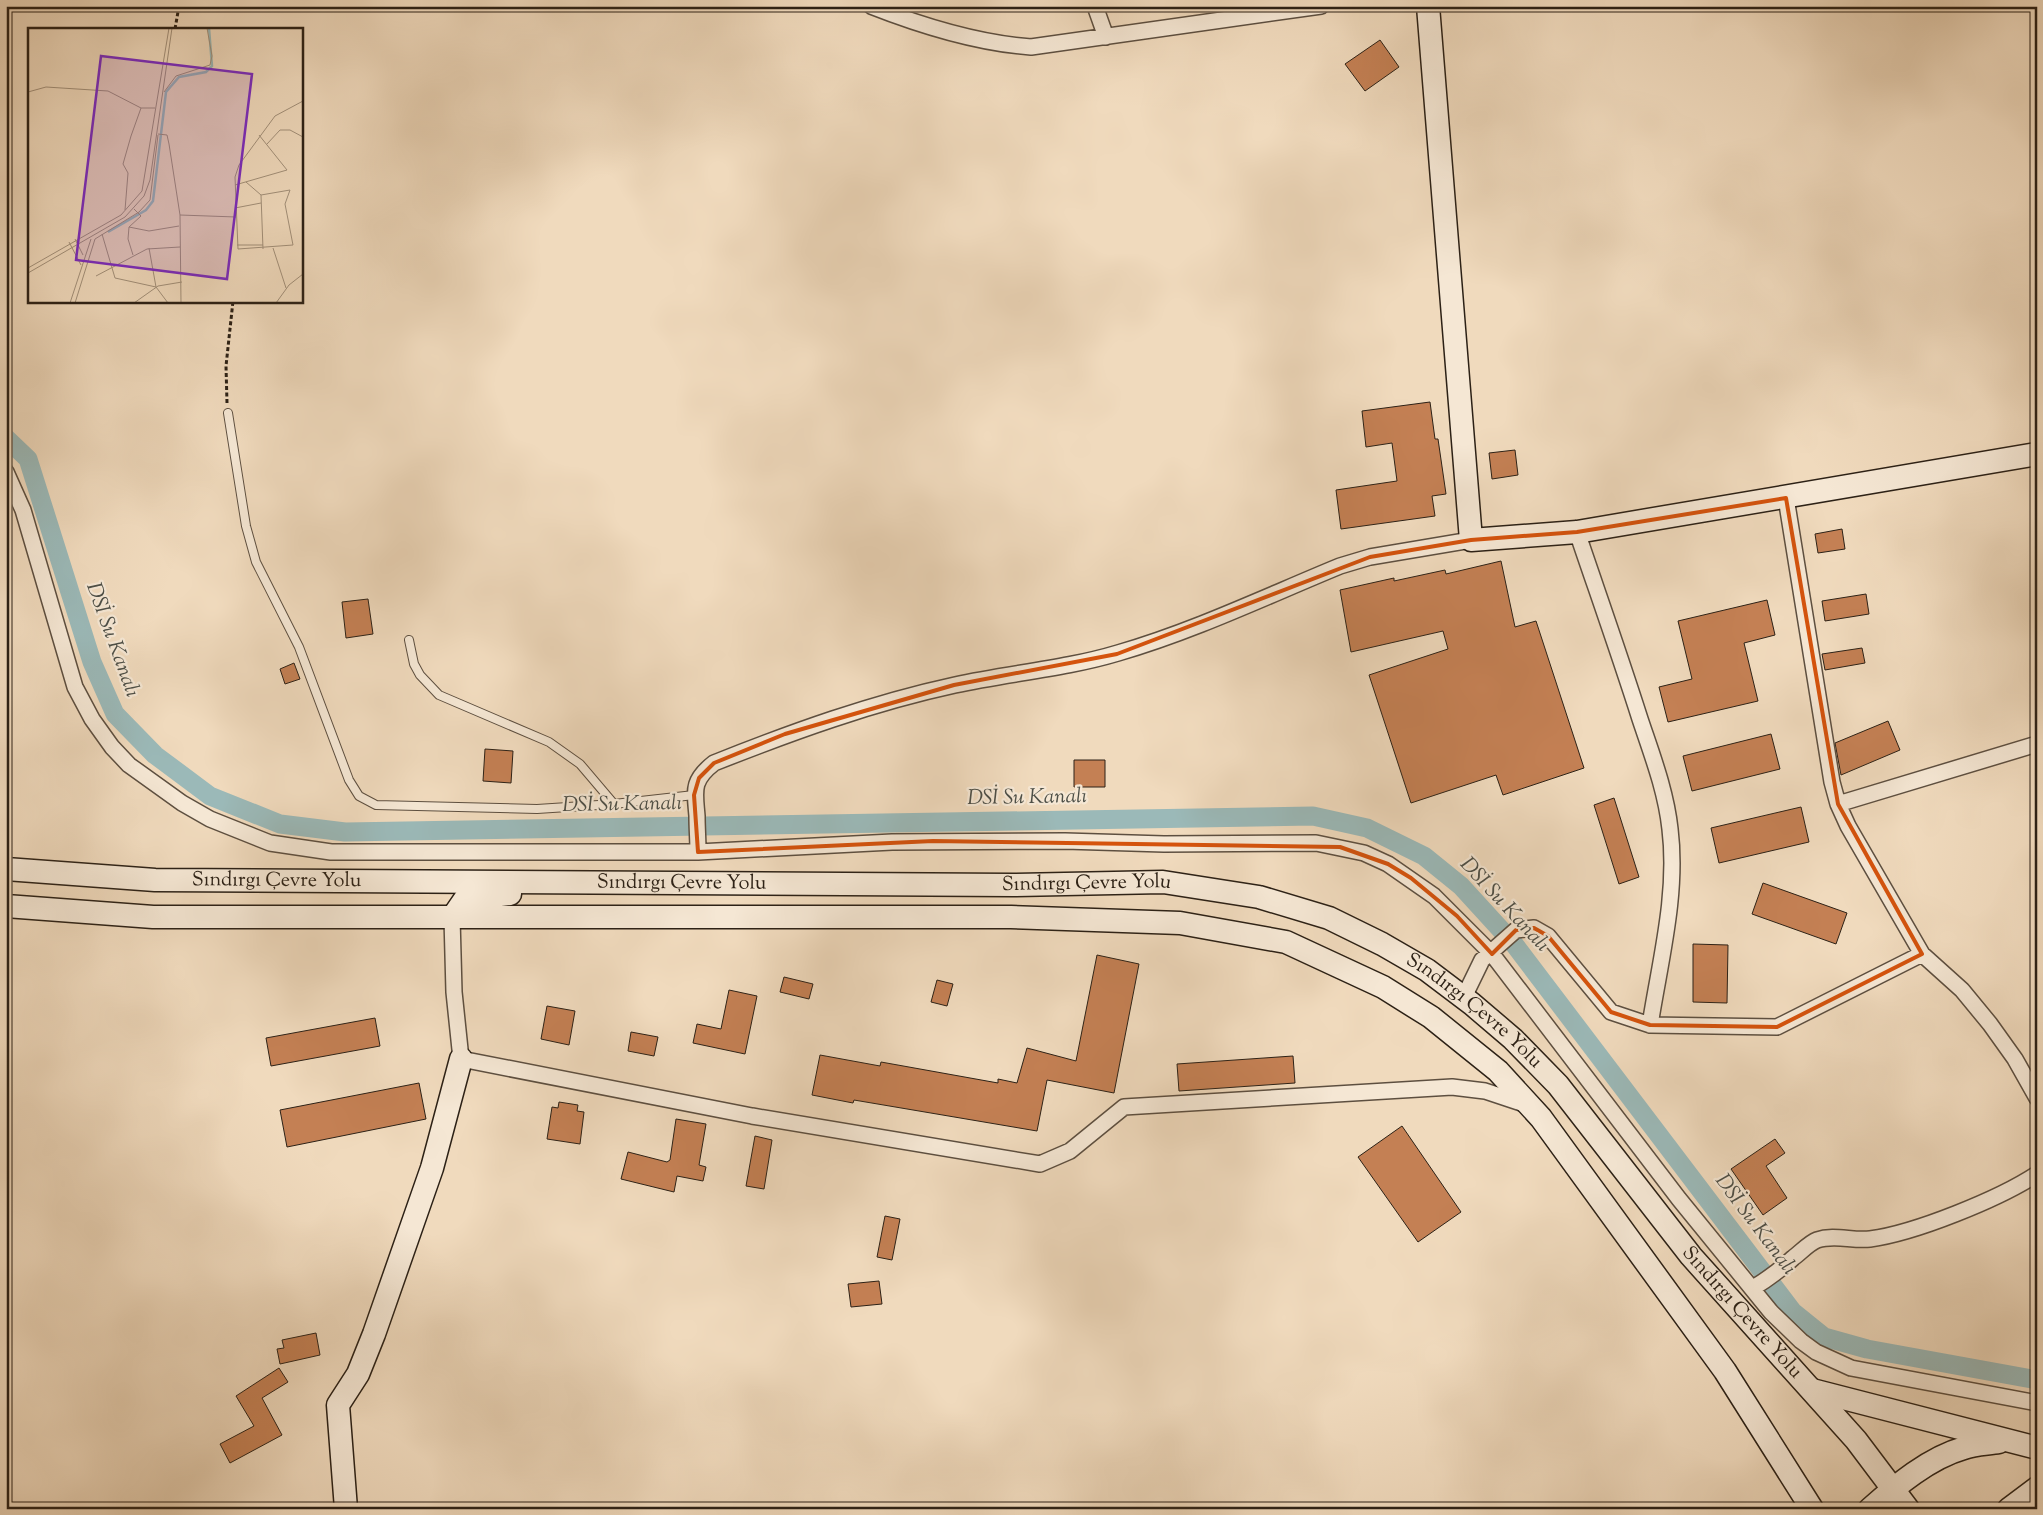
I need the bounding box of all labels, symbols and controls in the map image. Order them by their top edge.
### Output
inset map [28,28,302,302]
water label: DSİ Su Kanalı [77,579,147,701]
water label: DSİ Su Kanalı [967,782,1087,814]
water label: DSİ Su Kanalı [562,789,682,821]
water label: DSİ Su Kanalı [1452,851,1556,959]
street label: Sındırgı Çevre Yolu [192,866,362,896]
street label: Sındırgı Çevre Yolu [1002,867,1174,900]
street label: Sındırgı Çevre Yolu [597,868,767,898]
street label: Sındırgı Çevre Yolu [1400,946,1549,1076]
water label: DSİ Su Kanalı [1707,1168,1803,1282]
street label: Sındırgı Çevre Yolu [1674,1240,1809,1386]

